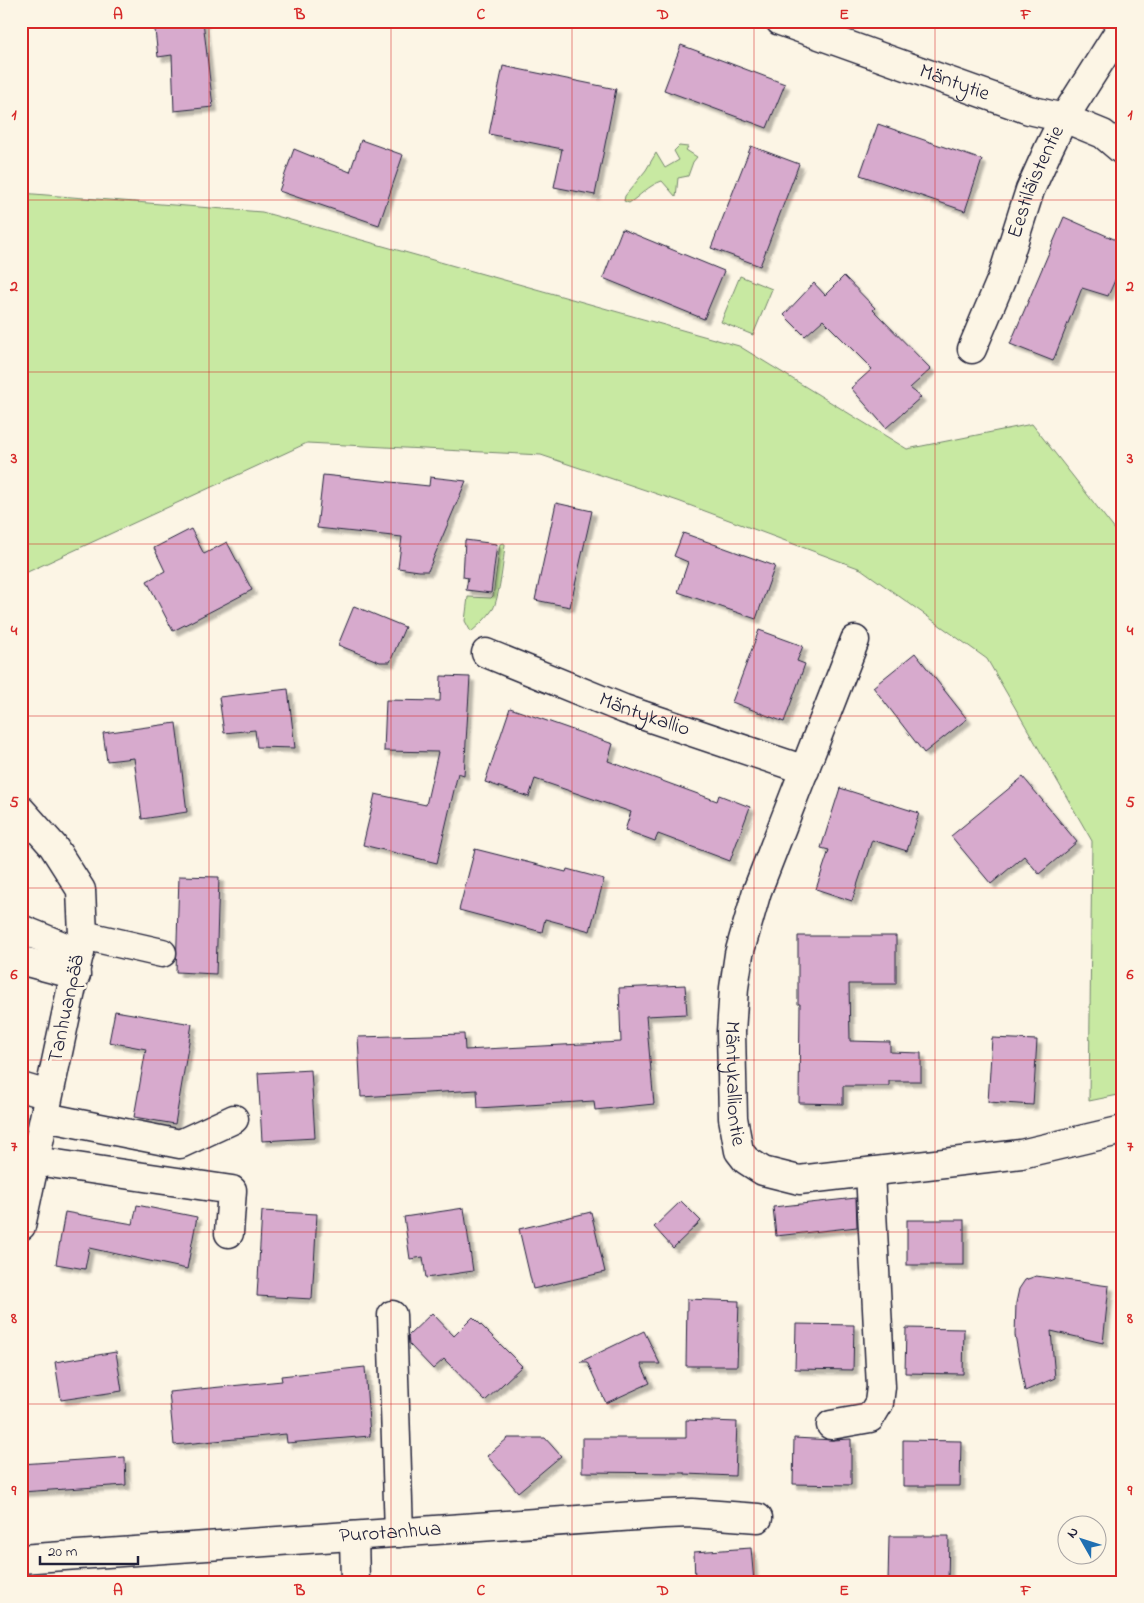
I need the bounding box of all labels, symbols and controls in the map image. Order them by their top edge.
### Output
text: A [113,3,123,27]
text: B [294,3,306,27]
text: C [477,3,486,27]
text: D [656,3,669,27]
text: E [839,3,849,27]
text: F [1020,3,1032,27]
street label: Mäntytie [915,57,994,110]
text: 1 [11,103,17,127]
text: 1 [1127,103,1133,127]
street label: Eestiläistentie [1000,120,1073,242]
text: 2 [9,275,18,299]
text: 2 [1125,275,1134,299]
text: 3 [10,447,18,471]
text: 3 [1126,447,1134,471]
text: 4 [10,619,18,643]
text: 4 [1126,619,1134,643]
street label: Mäntykallio [594,685,694,745]
text: 5 [9,791,19,815]
text: 5 [1125,791,1135,815]
street label: Tanhuanpää [41,952,93,1066]
text: 6 [9,963,18,987]
text: 6 [1125,963,1134,987]
street label: Mäntykalliontie [715,1020,753,1149]
text: 7 [11,1135,18,1159]
text: 7 [1127,1135,1134,1159]
text: 8 [10,1307,17,1331]
text: 8 [1126,1307,1133,1331]
text: 9 [11,1479,17,1503]
text: 9 [1127,1479,1133,1503]
street label: Purotanhua [338,1515,442,1552]
north arrow [1056,1516,1106,1566]
text: N [1062,1522,1084,1543]
scale bar [40,1533,138,1565]
text: 20 m [48,1541,78,1563]
text: A [113,1579,123,1603]
text: B [294,1579,306,1603]
text: C [477,1579,486,1603]
text: D [656,1579,669,1603]
text: E [839,1579,849,1603]
text: F [1020,1579,1032,1603]

